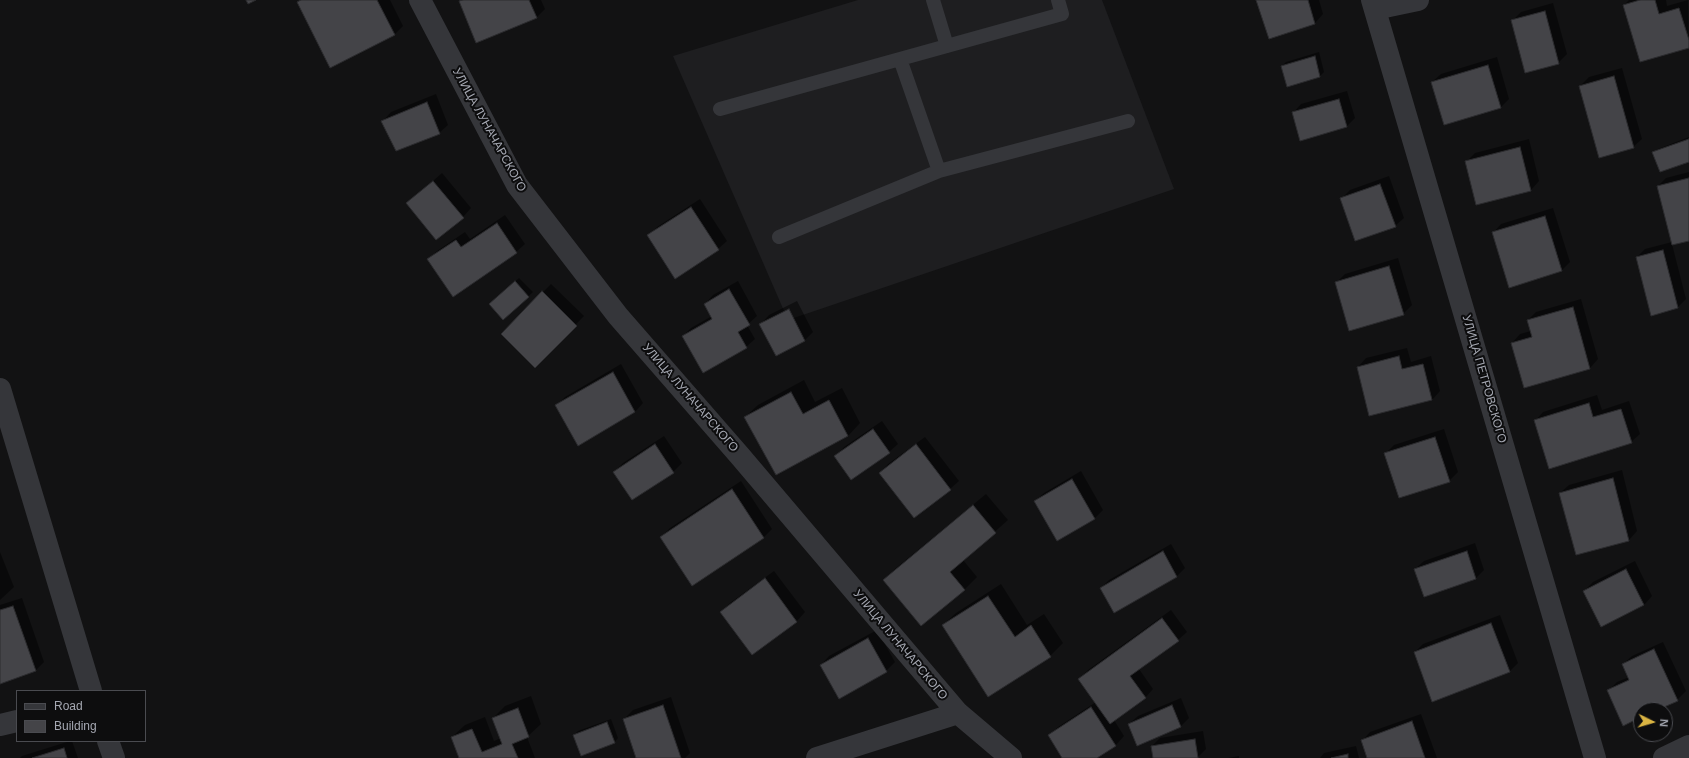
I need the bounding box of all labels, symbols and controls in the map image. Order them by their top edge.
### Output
street label: УЛИЦА ЛУНАЧАРСКОГО [449,66,529,194]
street label: УЛИЦА ПЕТРОВСКОГО [1459,313,1509,445]
street label: УЛИЦА ЛУНАЧАРСКОГО [639,341,741,455]
street label: УЛИЦА ЛУНАЧАРСКОГО [850,587,950,703]
legend [16,690,146,742]
text: Road [54,699,83,713]
north arrow [1633,702,1673,742]
text: N [1658,718,1670,727]
text: Building [54,719,97,733]

